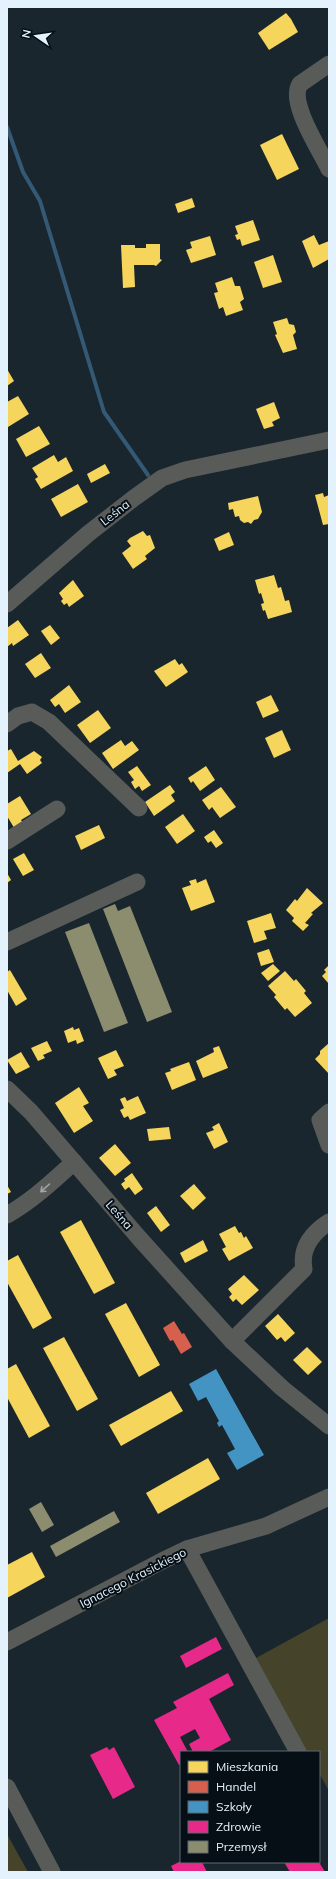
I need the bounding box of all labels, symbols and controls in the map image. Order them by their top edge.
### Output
north arrow [16,16,56,56]
text: N [19,28,34,39]
street label: Leśna [97,496,132,529]
one-way arrow [40,1183,50,1193]
street label: Leśna [103,1197,136,1232]
street label: Ignacego Krasickiego [77,1544,189,1611]
legend [180,1751,320,1863]
text: Mieszkania [216,1759,278,1774]
text: Handel [216,1779,256,1794]
text: Szkoły [216,1799,252,1814]
text: Zdrowie [216,1819,261,1834]
text: Przemysł [216,1839,267,1854]

